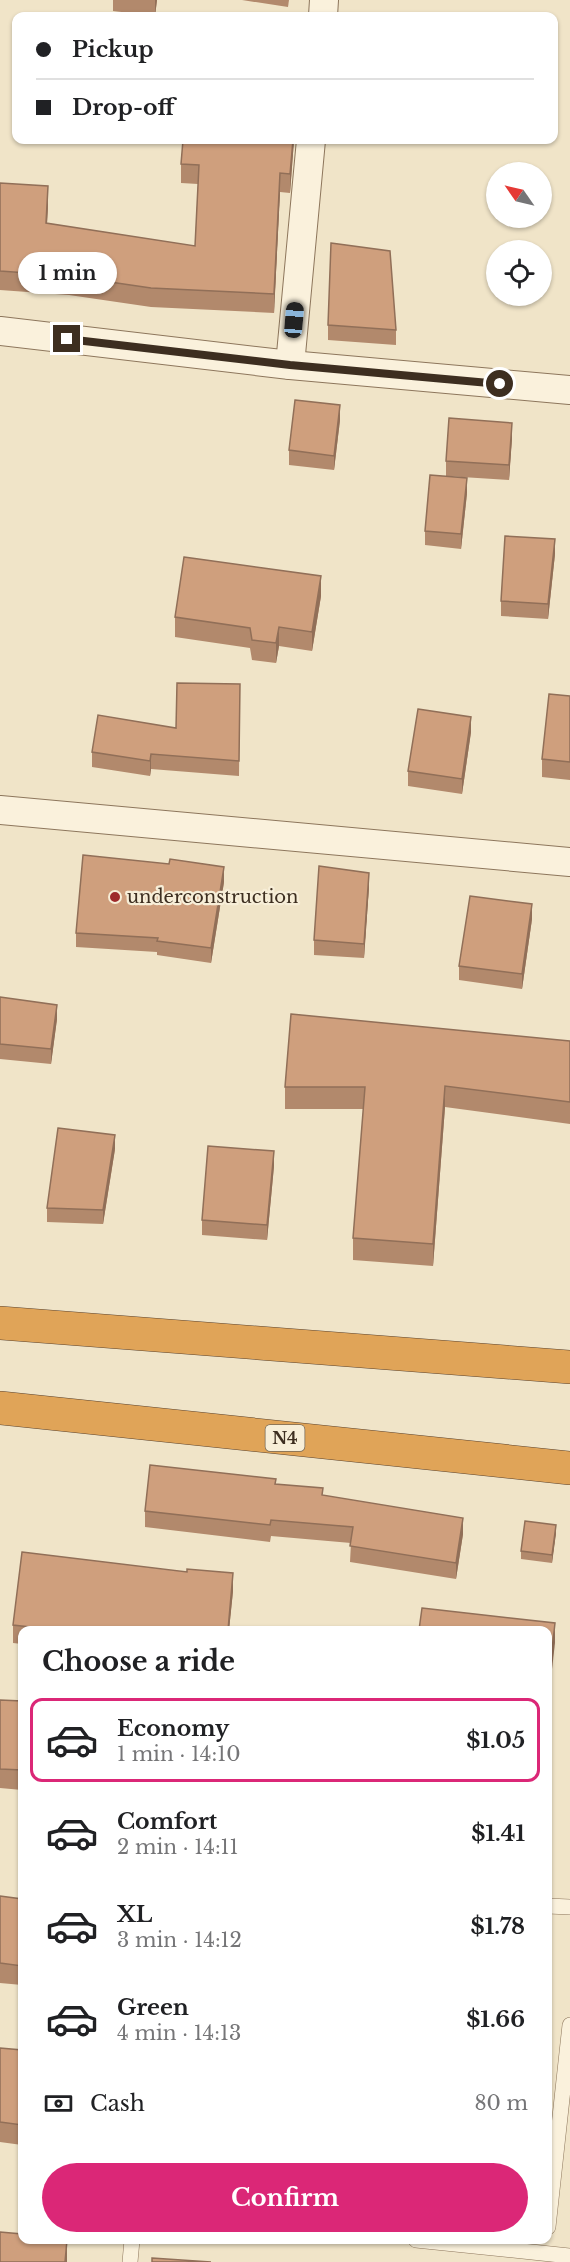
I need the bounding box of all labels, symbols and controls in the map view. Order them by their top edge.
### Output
text: Pickup [72,36,154,63]
text: Drop-off [72,94,174,121]
north arrow [486,162,552,228]
map controls [486,162,552,306]
button: locate [486,240,552,306]
callout: 1 min [17,252,116,294]
text: 1 min [39,261,96,285]
car [283,301,305,339]
route end [53,325,80,352]
route start [486,370,513,397]
place label: underconstruction [127,886,299,908]
marker: underconstruction [108,890,122,904]
road number: N4 [266,1425,304,1451]
text: Choose a ride [42,1645,235,1678]
icon: car [45,1713,99,1767]
text: Economy [117,1715,229,1742]
text: $1.05 [466,1727,525,1754]
text: 1 min · 14:10 [117,1742,240,1766]
icon: car [45,1806,99,1860]
text: Comfort [117,1808,217,1835]
text: $1.41 [471,1820,525,1847]
text: 2 min · 14:11 [117,1835,238,1859]
icon: car [45,1899,99,1953]
text: XL [117,1901,152,1928]
text: $1.78 [470,1913,525,1940]
text: 3 min · 14:12 [117,1928,242,1952]
icon: car [45,1992,99,2046]
text: Green [117,1994,189,2021]
text: $1.66 [466,2006,525,2033]
text: 4 min · 14:13 [117,2021,241,2045]
icon: cash [42,2087,75,2120]
text: Cash [90,2090,145,2117]
text: 80 m [474,2091,528,2115]
button: Confirm [42,2163,528,2232]

